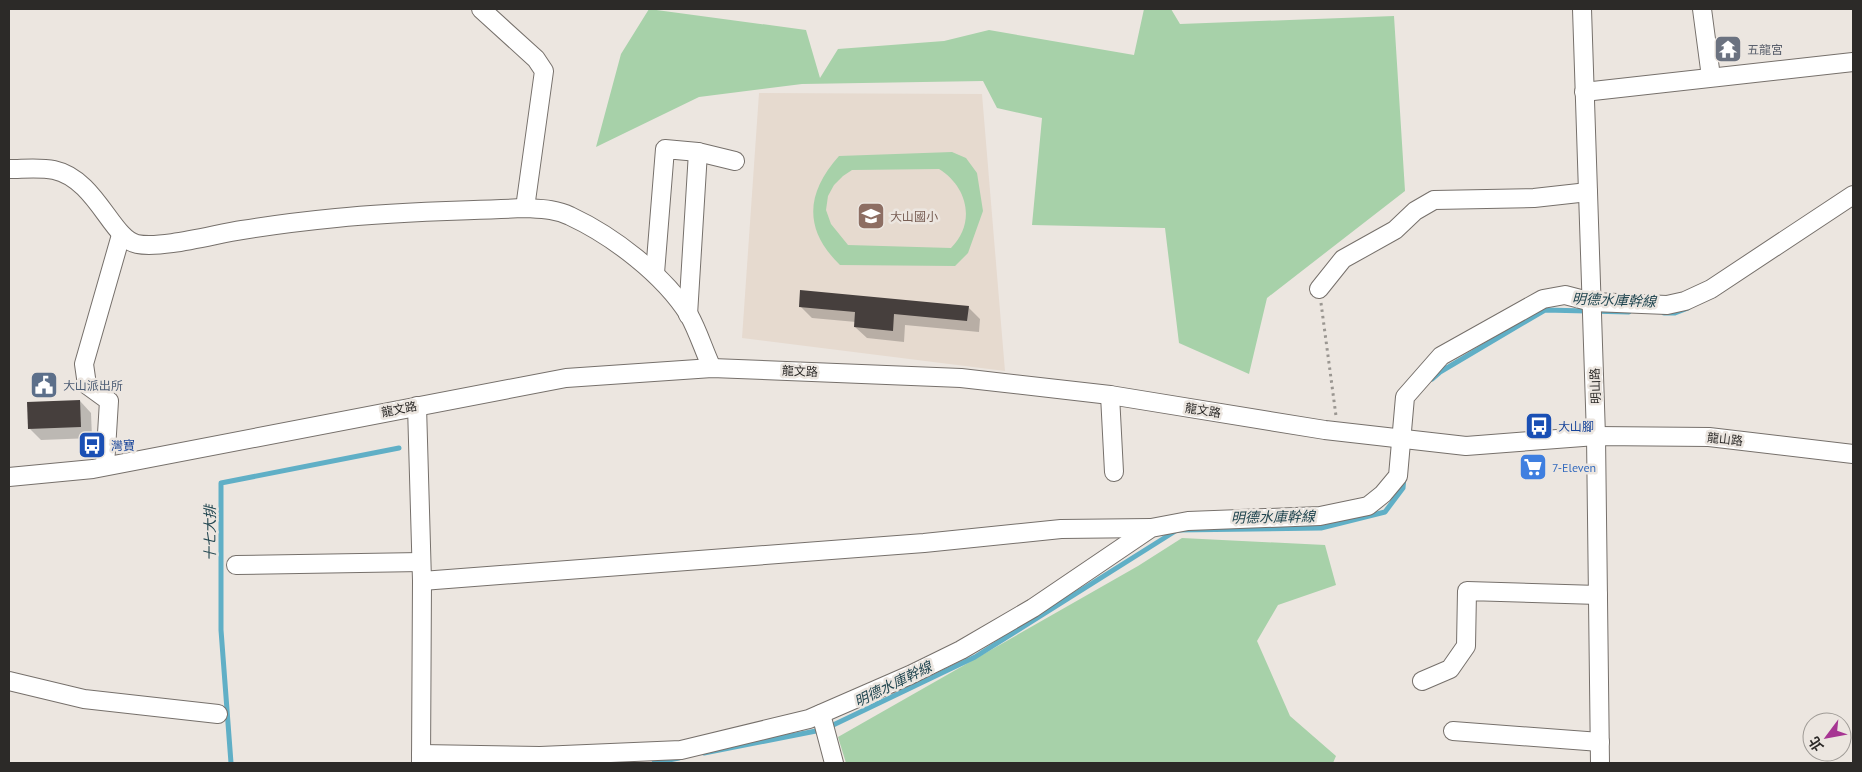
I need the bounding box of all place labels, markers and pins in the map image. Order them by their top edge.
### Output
temple icon: 五龍宮 [1713,34,1743,64]
place label: 五龍宮 [1747,42,1783,57]
school or university icon: 大山國小 [856,201,886,231]
place label: 大山國小 [890,209,938,224]
public building icon: 大山派出所 [29,370,59,400]
place label: 大山派出所 [63,378,123,393]
bus stop icon: 大山腳 [1524,411,1554,441]
place label: 大山腳 [1558,419,1594,434]
bus stop icon: 灣寶 [77,430,107,460]
place label: 灣寶 [111,438,135,453]
supermarket icon: 7-Eleven [1518,452,1548,482]
place label: 7-Eleven [1552,460,1596,475]

